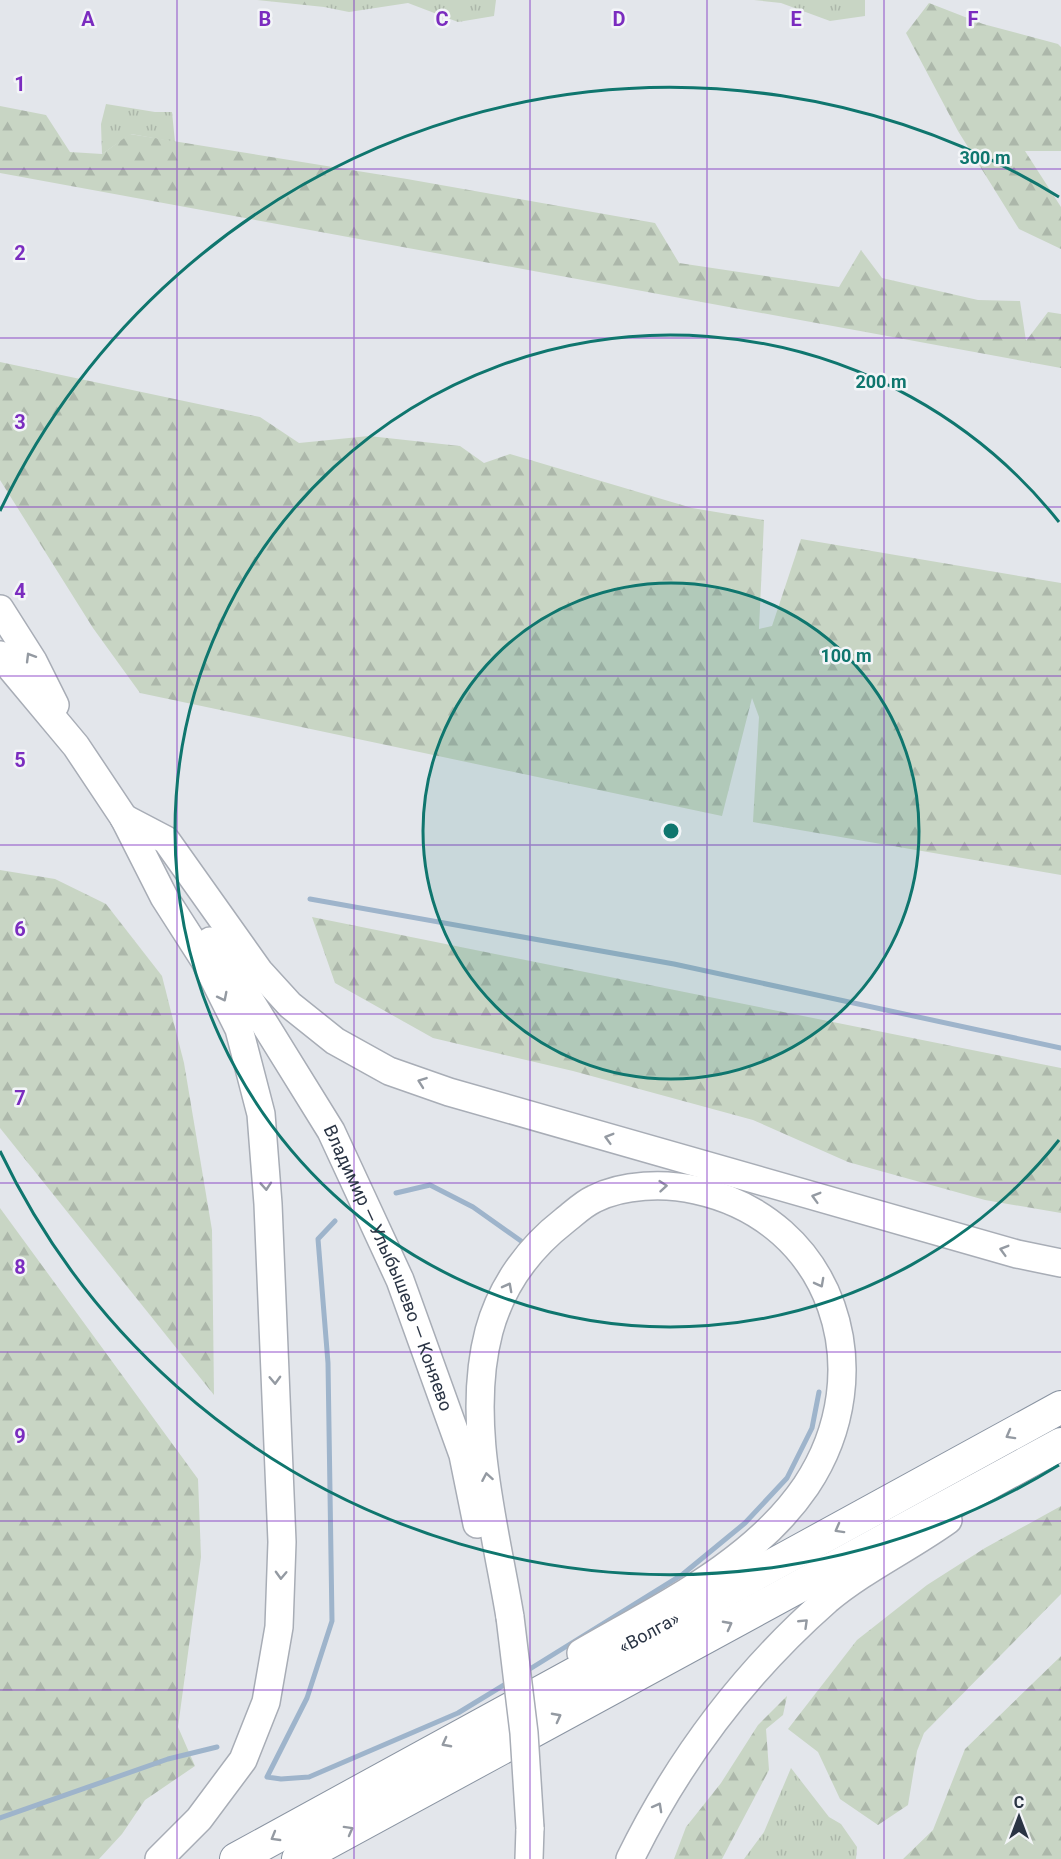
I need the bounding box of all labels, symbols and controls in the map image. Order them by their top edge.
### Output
text: A [81,7,95,31]
text: B [259,7,271,31]
text: C [435,7,449,31]
text: D [613,7,626,31]
text: E [790,7,802,31]
text: F [968,7,979,31]
text: 1 [14,72,26,96]
text: 300 m [959,147,1011,168]
text: 2 [14,241,26,265]
text: 200 m [855,371,907,392]
text: 3 [14,410,26,434]
text: 4 [14,579,26,603]
text: 100 m [820,645,872,666]
one-way arrow [25,653,37,663]
text: 5 [14,748,26,772]
centre of rings [661,821,681,841]
text: 6 [14,917,26,941]
one-way arrow [216,991,227,1002]
one-way arrow [417,1077,428,1090]
text: 7 [14,1086,26,1110]
street label: Владимир — Улыбышево — Коняево [320,1121,457,1414]
one-way arrow [604,1132,614,1145]
one-way arrow [658,1180,667,1193]
one-way arrow [260,1181,273,1190]
one-way arrow [812,1192,822,1204]
one-way arrow [999,1245,1010,1257]
text: 8 [14,1255,26,1279]
one-way arrow [813,1276,824,1287]
one-way arrow [501,1283,512,1293]
one-way arrow [269,1376,282,1385]
text: 9 [14,1424,26,1448]
one-way arrow [1006,1428,1016,1439]
one-way arrow [481,1472,493,1481]
one-way arrow [835,1522,845,1533]
one-way arrow [274,1571,287,1580]
street label: «Волга» [615,1607,683,1657]
one-way arrow [797,1619,808,1630]
one-way arrow [722,1621,733,1632]
one-way arrow [550,1713,561,1724]
one-way arrow [442,1736,452,1747]
north arrow [989,1787,1049,1847]
text: С [1014,1793,1024,1812]
one-way arrow [651,1803,662,1813]
one-way arrow [342,1826,353,1837]
one-way arrow [271,1830,281,1841]

